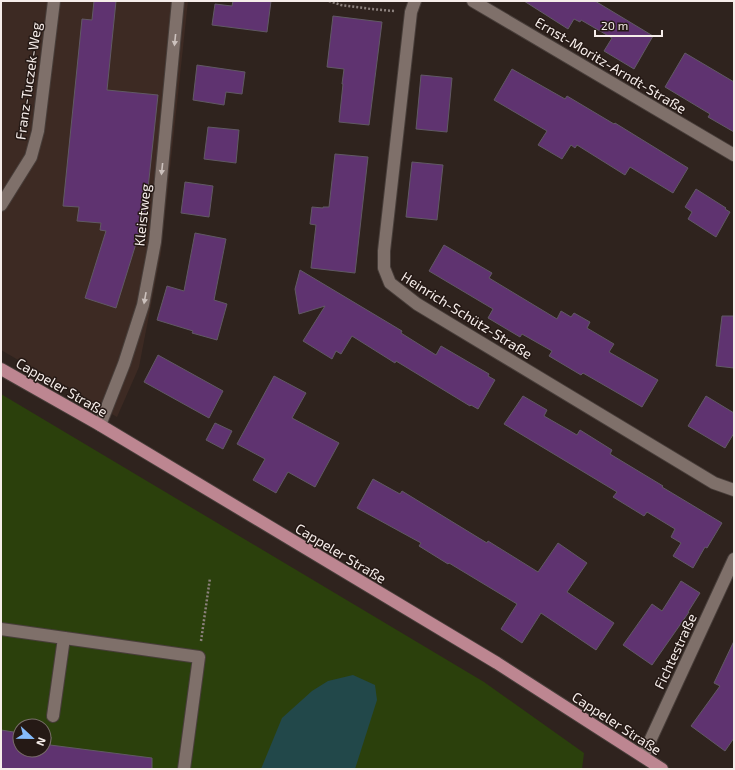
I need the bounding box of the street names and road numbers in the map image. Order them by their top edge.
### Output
street label: Ernst-Moritz-Arndt-Straße [532,13,690,117]
street label: Franz-Tuczek-Weg [11,21,45,141]
street label: Kleistweg [130,183,154,247]
street label: Heinrich-Schütz-Straße [398,268,536,362]
street label: Cappeler Straße [13,354,111,420]
street label: Cappeler Straße [293,519,389,587]
street label: Fichtestraße [650,610,700,692]
street label: Cappeler Straße [569,688,665,758]

